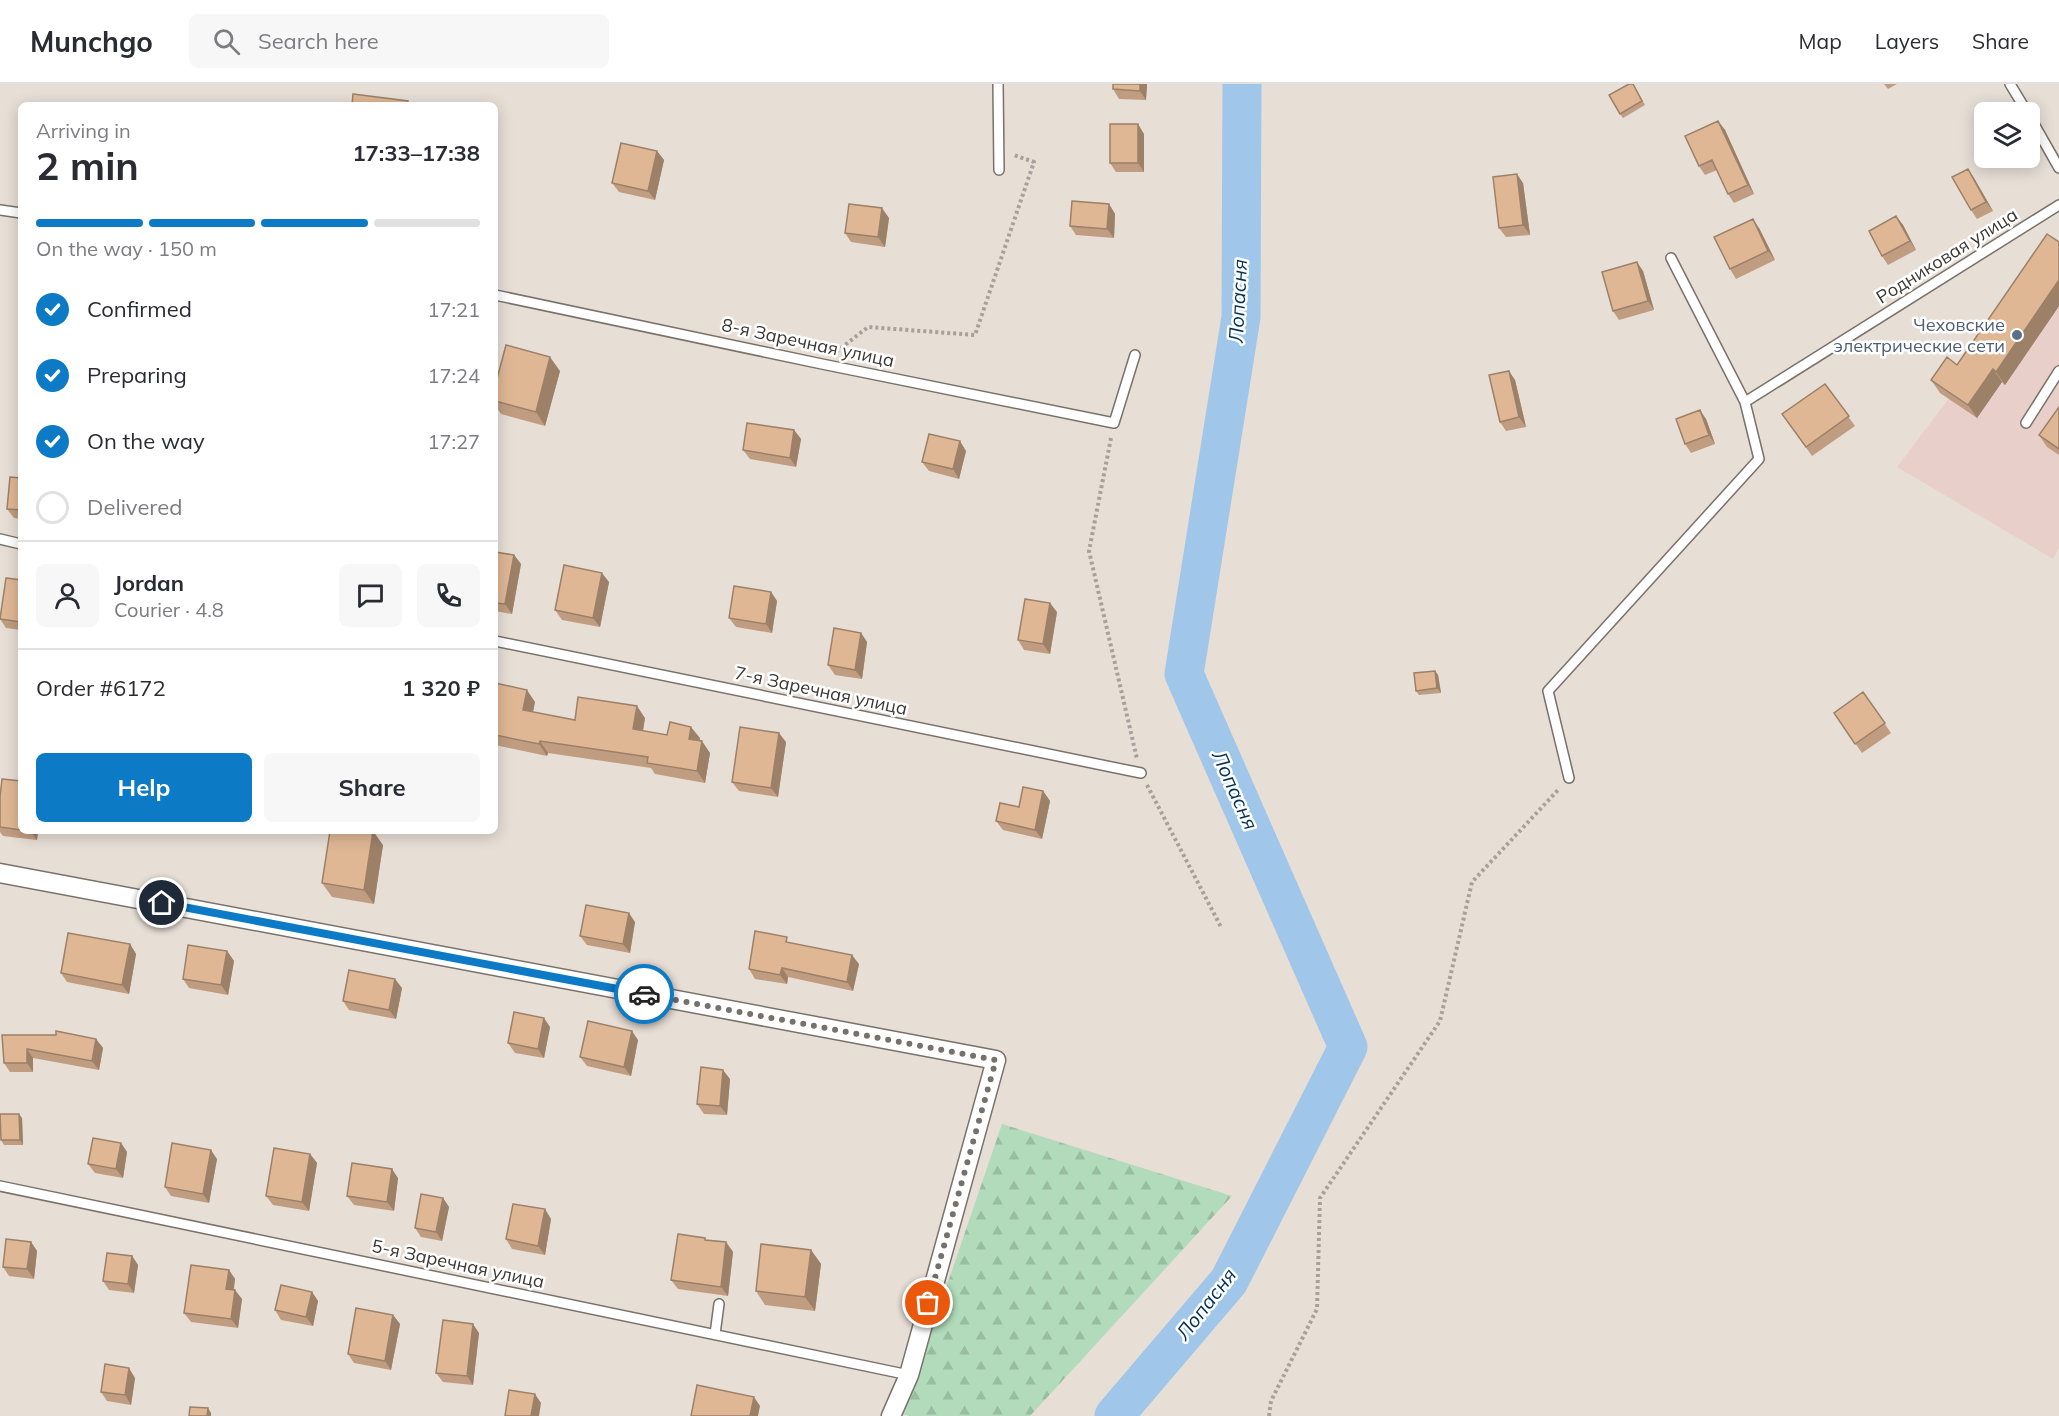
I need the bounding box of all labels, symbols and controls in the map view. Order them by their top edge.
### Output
search box [189,14,609,68]
text: Munchgo [30,24,153,59]
icon: search [210,25,243,58]
text: Search here [258,27,379,55]
text: Map [1799,28,1842,54]
text: Layers [1875,28,1939,54]
text: Share [1972,28,2029,54]
map controls [1974,102,2040,168]
button: layers [1974,102,2040,168]
text: Arriving in [36,118,131,143]
text: 17:33–17:38 [352,139,480,167]
text: 2 min [36,141,139,190]
street label: Родниковая улица [1872,203,2022,308]
text: On the way · 150 m [36,236,217,261]
water label: Лопасня [1223,258,1252,345]
icon: check [36,293,69,326]
text: Confirmed [87,295,192,323]
text: 17:21 [427,297,480,322]
street label: 8-я Заречная улица [720,313,896,372]
place label: Чеховские электрические сети [1833,313,2005,357]
marker: Чеховские электрические сети [2010,328,2024,342]
icon: check [36,359,69,392]
text: Preparing [87,361,187,389]
text: 17:24 [427,363,480,388]
icon: check [36,425,69,458]
text: On the way [87,427,205,455]
text: 17:27 [427,429,480,454]
text: Delivered [87,493,182,521]
button: person [36,564,99,627]
button: chat [339,564,402,627]
button: phone [417,564,480,627]
text: Jordan [114,569,184,597]
text: Courier · 4.8 [114,597,224,622]
street label: 7-я Заречная улица [733,661,909,720]
text: Order #6172 [36,674,166,702]
text: 1 320 ₽ [402,674,480,702]
water label: Лопасня [1207,745,1264,833]
button: Help [36,753,252,822]
button: Share [264,753,480,822]
pin [136,877,187,928]
icon: home [145,886,178,919]
courier [614,964,674,1024]
icon: car [628,978,661,1011]
street label: 5-я Заречная улица [370,1234,546,1293]
water label: Лопасня [1169,1263,1241,1345]
pin [902,1277,953,1328]
icon: bag [911,1286,944,1319]

